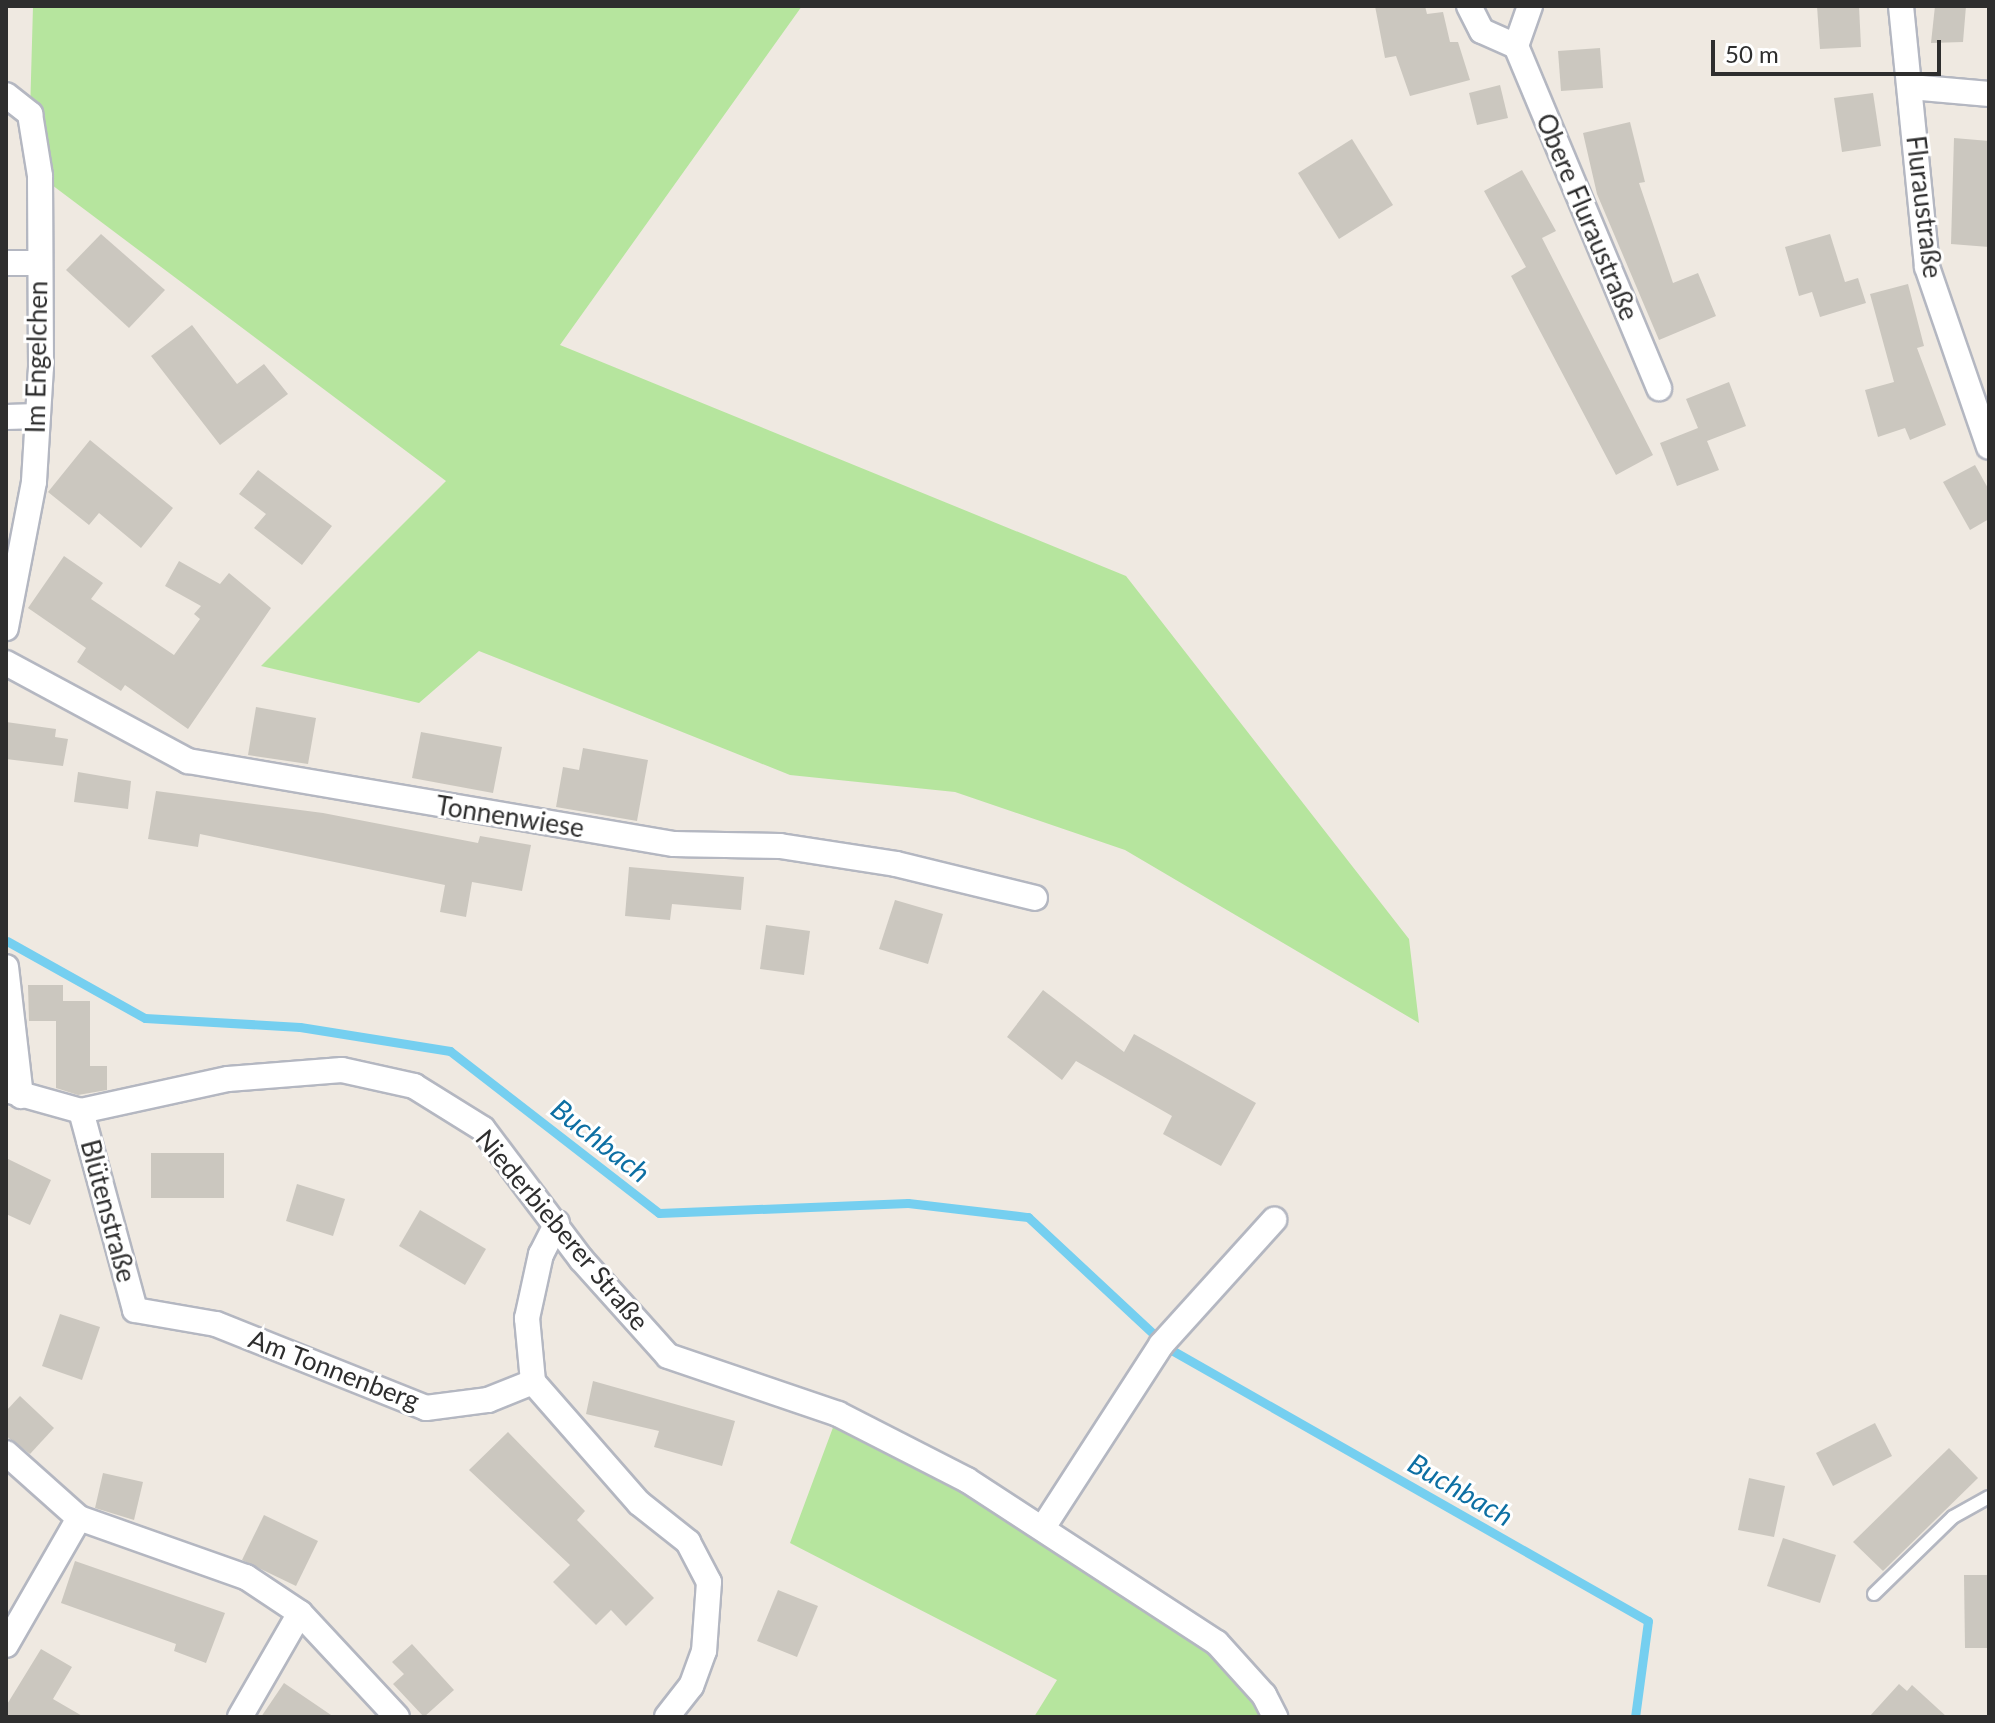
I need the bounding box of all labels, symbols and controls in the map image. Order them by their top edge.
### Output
scale bar [1715,24,1945,74]
text: 50 m [1725,39,1779,68]
street label: Obere Fluraustraße [1529,109,1645,325]
street label: Fluraustraße [1900,134,1948,280]
street label: Im Engelchen [20,280,54,434]
street label: Tonnenwiese [434,790,586,844]
water label: Buchbach [545,1091,657,1189]
street label: Niederbieberer Straße [469,1123,655,1337]
street label: Blütenstraße [74,1136,142,1286]
street label: Am Tonnenberg [244,1323,424,1417]
water label: Buchbach [1403,1446,1519,1532]

